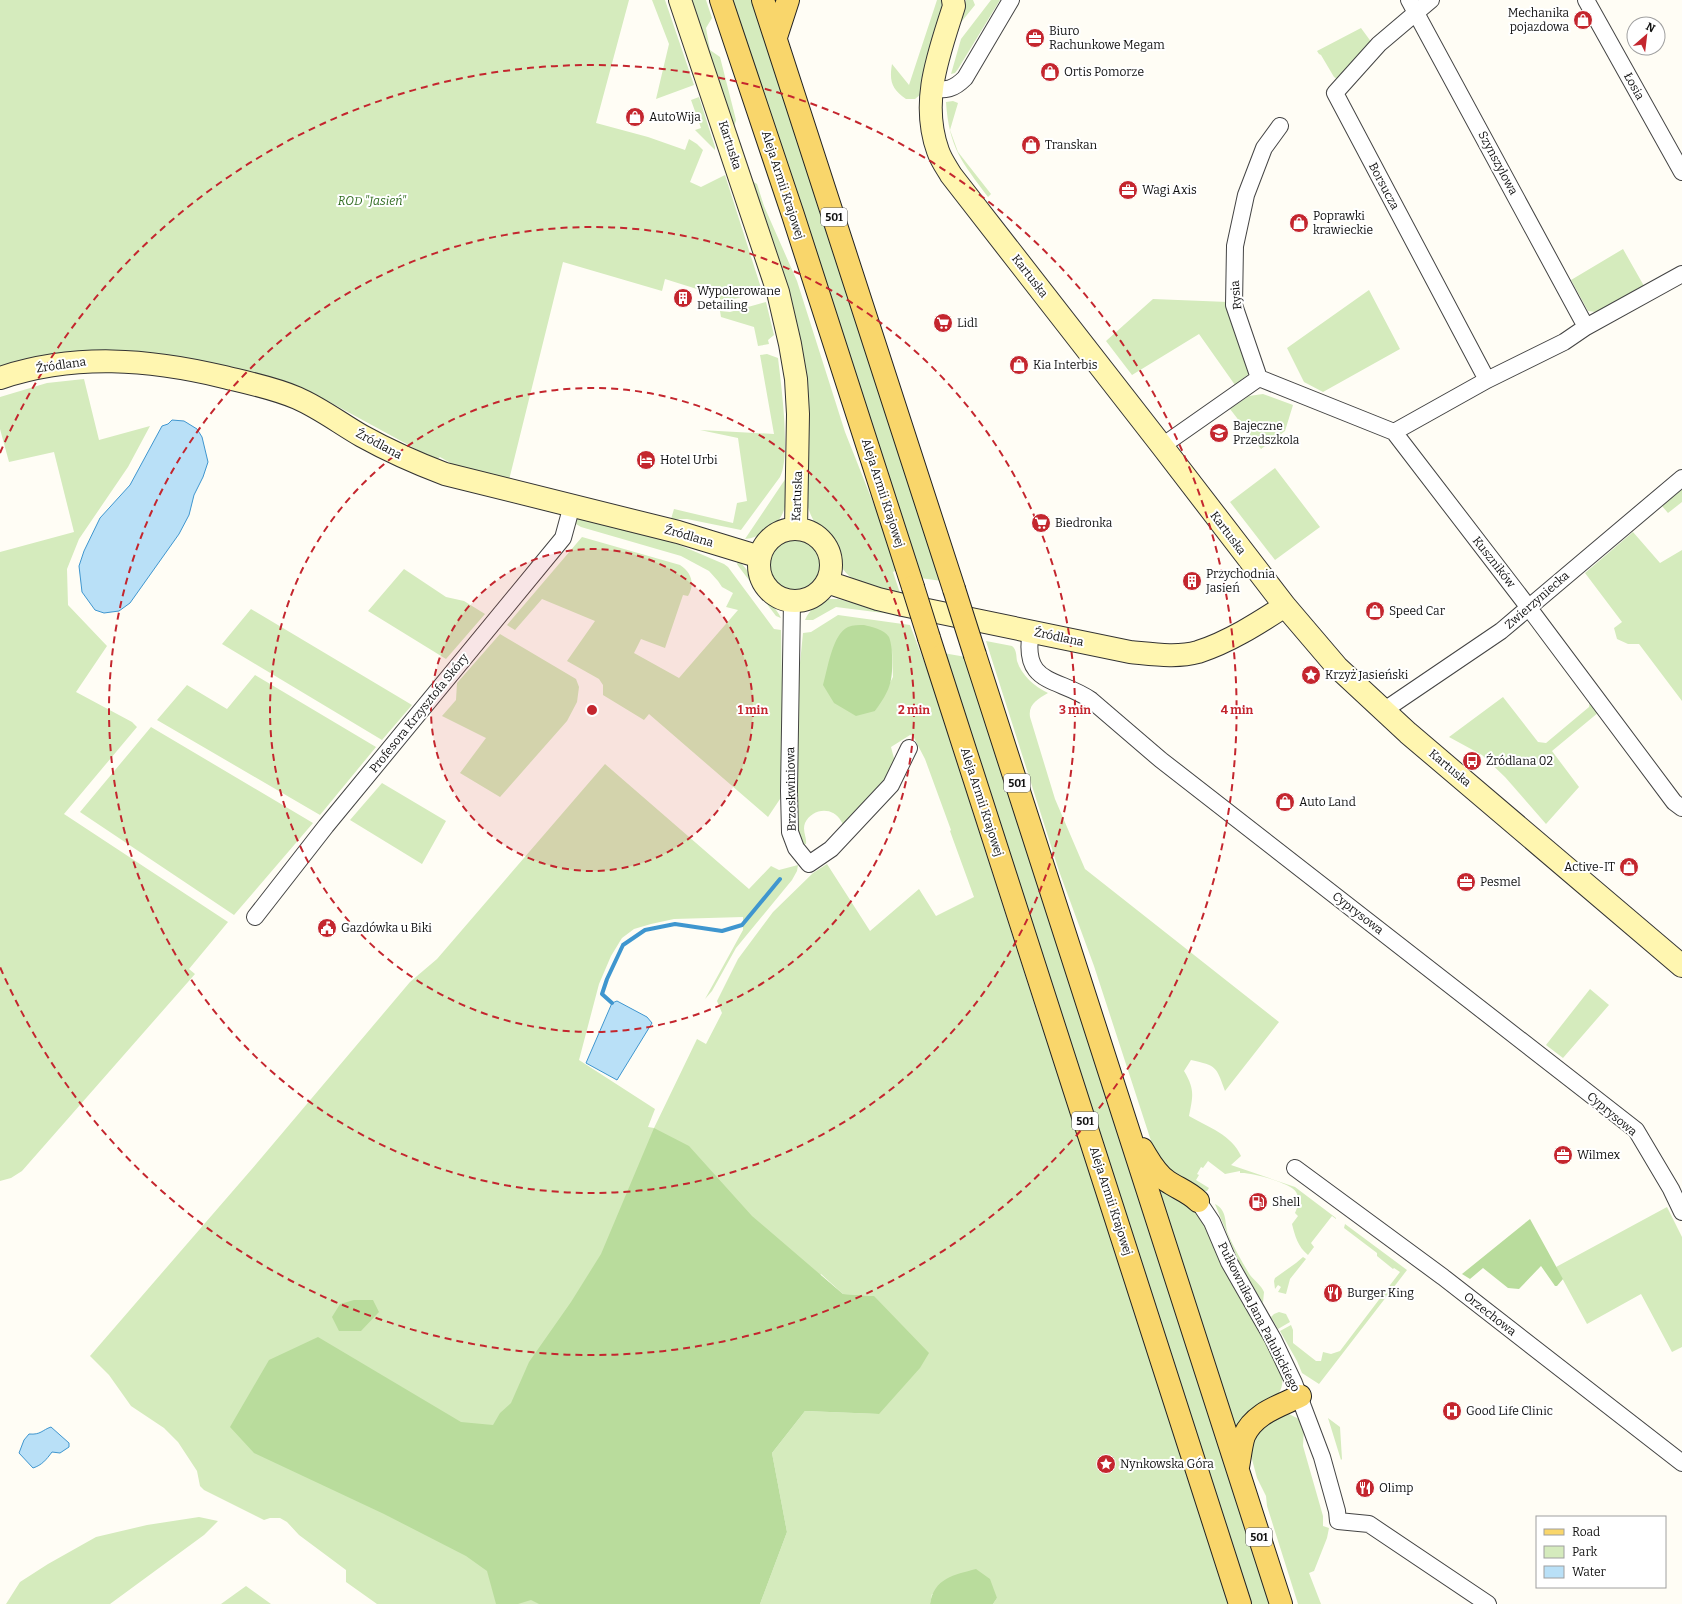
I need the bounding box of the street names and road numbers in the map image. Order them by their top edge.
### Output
street label: Łosia [1621,70,1647,103]
street label: Kartuska [716,119,745,172]
street label: Aleja Armii Krajowej [759,129,807,241]
street label: Szynszylowa [1475,129,1521,198]
street label: Borsucza [1366,160,1402,212]
road number: 501 [821,208,847,226]
street label: Kartuska [1009,252,1051,301]
street label: Rysia [1227,279,1244,310]
street label: Źródlana [35,354,87,375]
street label: Źródlana [353,425,405,462]
street label: Aleja Armii Krajowej [859,437,907,549]
street label: Kartuska [789,470,805,521]
street label: Kartuska [1207,509,1249,558]
street label: Źródlana [663,521,716,550]
street label: Kuszników [1470,534,1519,591]
street label: Zwierzyniecka [1502,568,1572,632]
street label: Źródlana [1033,624,1086,649]
street label: Profesora Krzysztofa Skóry [367,650,472,775]
street label: Brzoskwiniowa [783,746,799,831]
street label: Aleja Armii Krajowej [958,746,1006,858]
street label: Kartuska [1426,746,1474,790]
road number: 501 [1004,774,1030,792]
street label: Cyprysowa [1330,889,1387,937]
street label: Cyprysowa [1584,1089,1640,1139]
road number: 501 [1072,1112,1098,1130]
street label: Aleja Armii Krajowej [1087,1145,1135,1257]
street label: Pułkownika Jana Pałubickiego [1215,1240,1303,1394]
street label: Orzechowa [1461,1289,1519,1339]
road number: 501 [1246,1528,1272,1546]

